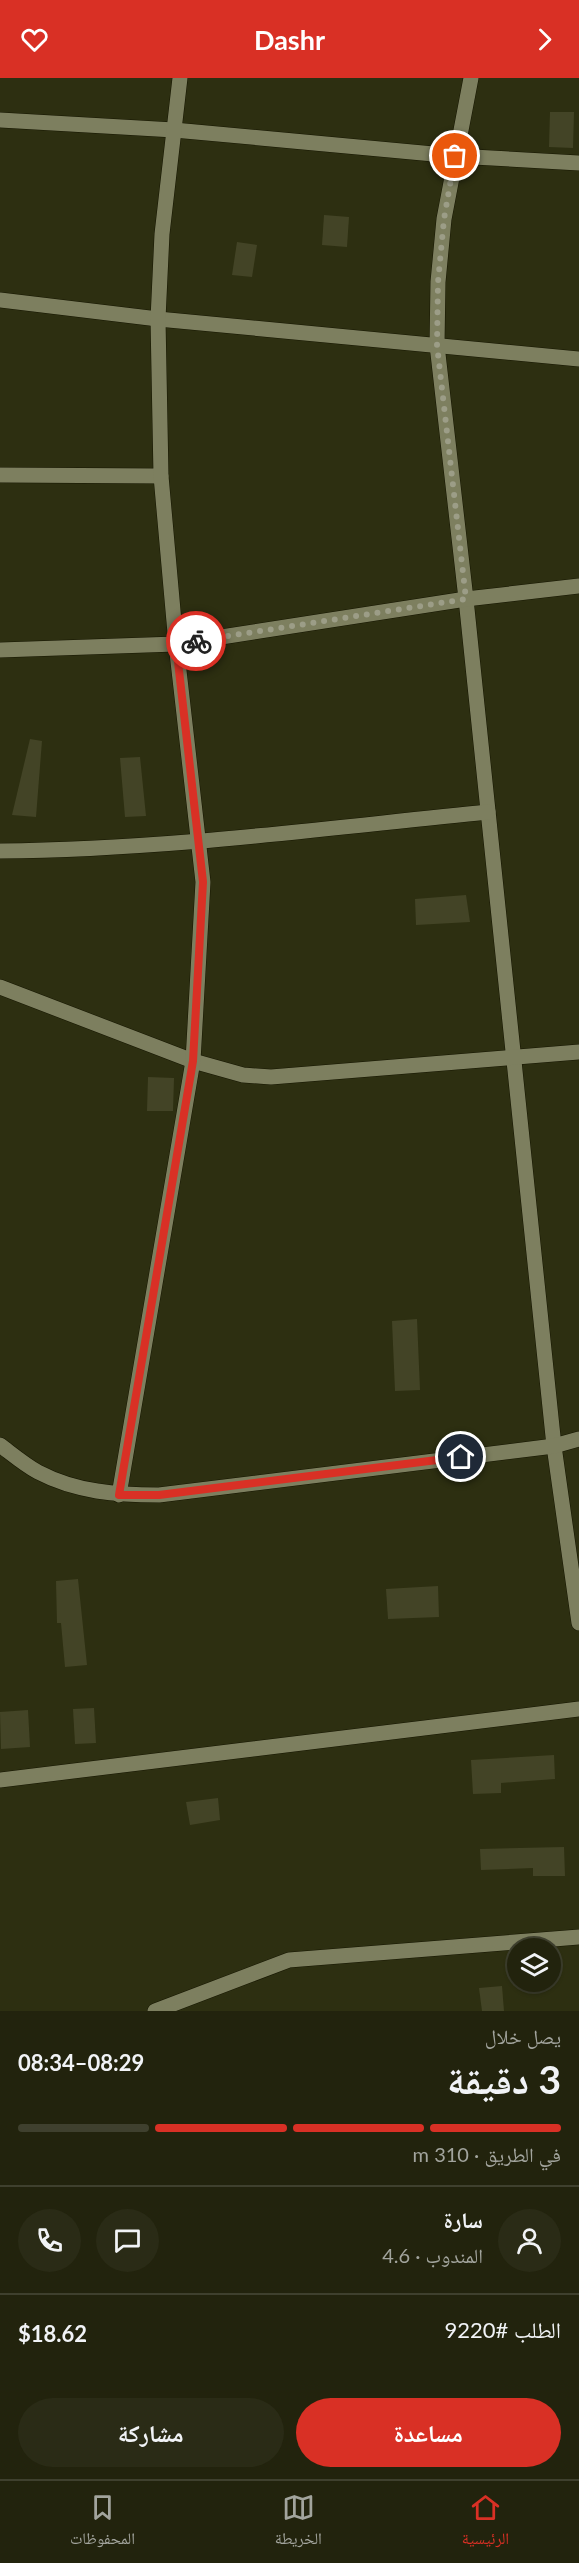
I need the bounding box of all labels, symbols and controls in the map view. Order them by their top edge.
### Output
icon: heart [18,23,51,56]
text: Dashr [254,23,325,56]
icon: forward [528,23,561,56]
pin [429,130,480,181]
icon: bag [438,139,471,172]
courier [166,611,226,671]
icon: bike [180,625,213,658]
pin [435,1431,486,1482]
icon: home [444,1440,477,1473]
map controls [507,1938,561,1992]
button: layers [507,1938,561,1992]
text: يصل خلال [485,2024,561,2048]
text: 08:29–08:34 [18,2049,144,2076]
text: 3 دقيقة [447,2056,561,2102]
text: في الطريق · 310 m [413,2142,561,2166]
text: سارة [444,2206,483,2233]
button: phone [18,2209,81,2272]
button: chat [96,2209,159,2272]
button: person [498,2209,561,2272]
text: المندوب · 4.6 [382,2243,483,2267]
text: الطلب #9220 [444,2316,561,2343]
text: $18.62 [18,2320,87,2347]
button: مشاركة [18,2398,284,2467]
button: مساعدة [296,2398,561,2467]
tab: المحفوظات [70,2491,135,2554]
tab: الخريطة [275,2491,322,2554]
tab: الرئيسية [462,2491,509,2554]

